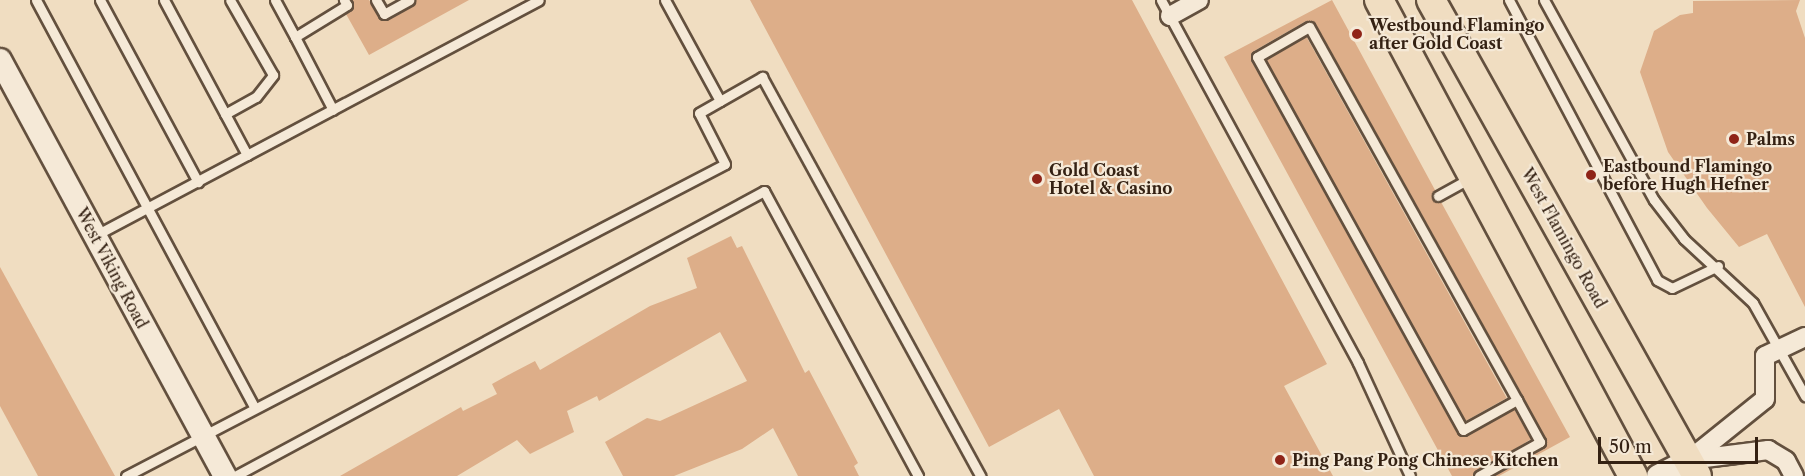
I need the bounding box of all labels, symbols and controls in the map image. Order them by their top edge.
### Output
place label: Westbound Flamingo after Gold Coast [1369,15,1545,53]
marker: Westbound Flamingo after Gold Coast [1350,27,1364,41]
place label: Palms [1746,129,1795,149]
marker: Palms [1727,132,1741,146]
place label: Eastbound Flamingo before Hugh Hefner [1603,156,1772,194]
place label: Gold Coast Hotel & Casino [1049,160,1173,198]
street label: West Flamingo Road [1517,165,1611,311]
marker: Eastbound Flamingo before Hugh Hefner [1584,168,1598,182]
marker: Gold Coast Hotel & Casino [1030,172,1044,186]
street label: West Viking Road [72,204,152,332]
scale bar [1601,425,1762,463]
text: 50 m [1609,436,1652,458]
place label: Ping Pang Pong Chinese Kitchen [1292,450,1558,470]
marker: Ping Pang Pong Chinese Kitchen [1273,453,1287,467]

